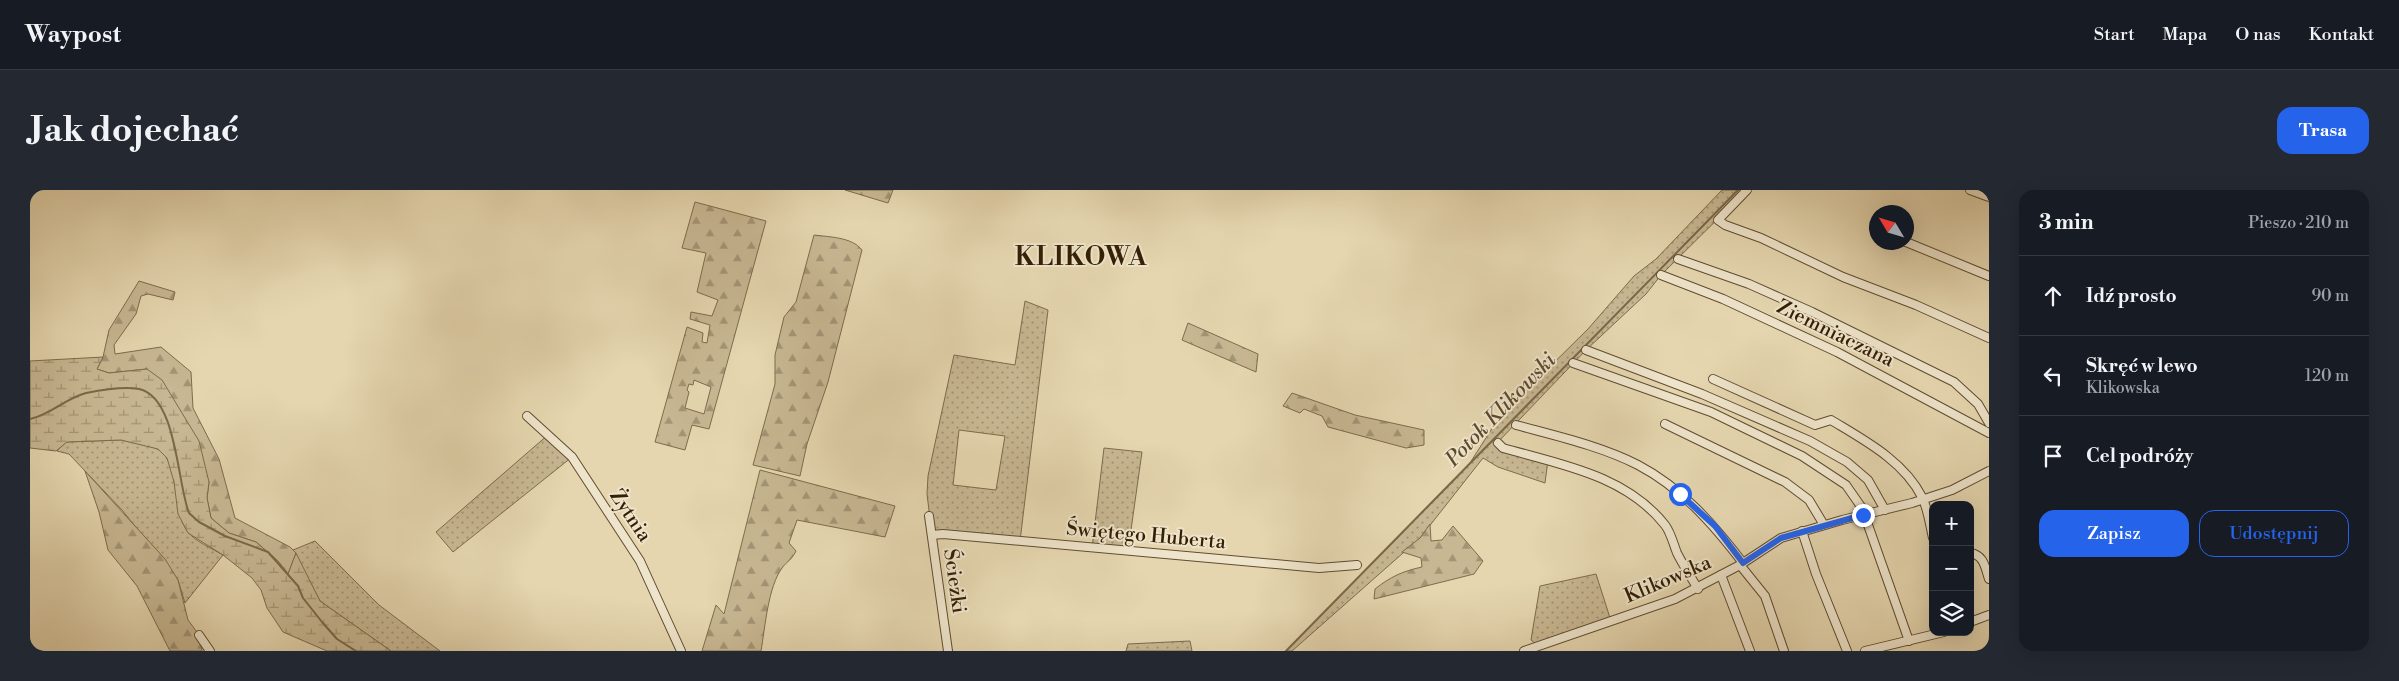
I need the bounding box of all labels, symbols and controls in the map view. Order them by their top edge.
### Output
text: Waypost [25,20,121,50]
text: Start [2094,23,2135,46]
text: Mapa [2163,23,2207,46]
text: O nas [2235,23,2281,46]
text: Kontakt [2309,23,2374,46]
button: Trasa [2277,107,2369,154]
text: Jak dojechać [30,109,239,152]
north arrow [1869,205,1914,250]
text: 3 min [2039,210,2094,236]
text: Pieszo · 210 m [2248,213,2349,233]
district label: KLIKOWA [1015,242,1147,273]
icon: ahead [2039,282,2067,310]
text: Idź prosto [2086,284,2177,308]
text: 90 m [2311,286,2349,306]
street label: Ziemniaczana [1772,295,1899,374]
water label: Potok Klikowski [1440,347,1562,473]
text: Skręć w lewo [2086,354,2198,378]
icon: left [2039,362,2067,390]
text: 120 m [2305,366,2349,386]
text: Klikowska [2086,378,2160,398]
icon: arrive [2039,442,2067,470]
text: Cel podróży [2086,444,2193,468]
route start [1669,483,1692,506]
street label: Żytnia [603,484,658,548]
map controls [1929,501,1974,636]
button: + [1929,501,1974,546]
route end [1852,504,1875,527]
button: Zapisz [2039,510,2189,557]
button: Udostępnij [2199,510,2349,557]
street label: Świętego Huberta [1065,516,1228,556]
button: − [1929,546,1974,591]
street label: Ścieżki [937,547,972,615]
street label: Klikowska [1621,550,1716,610]
button: layers [1929,591,1974,636]

